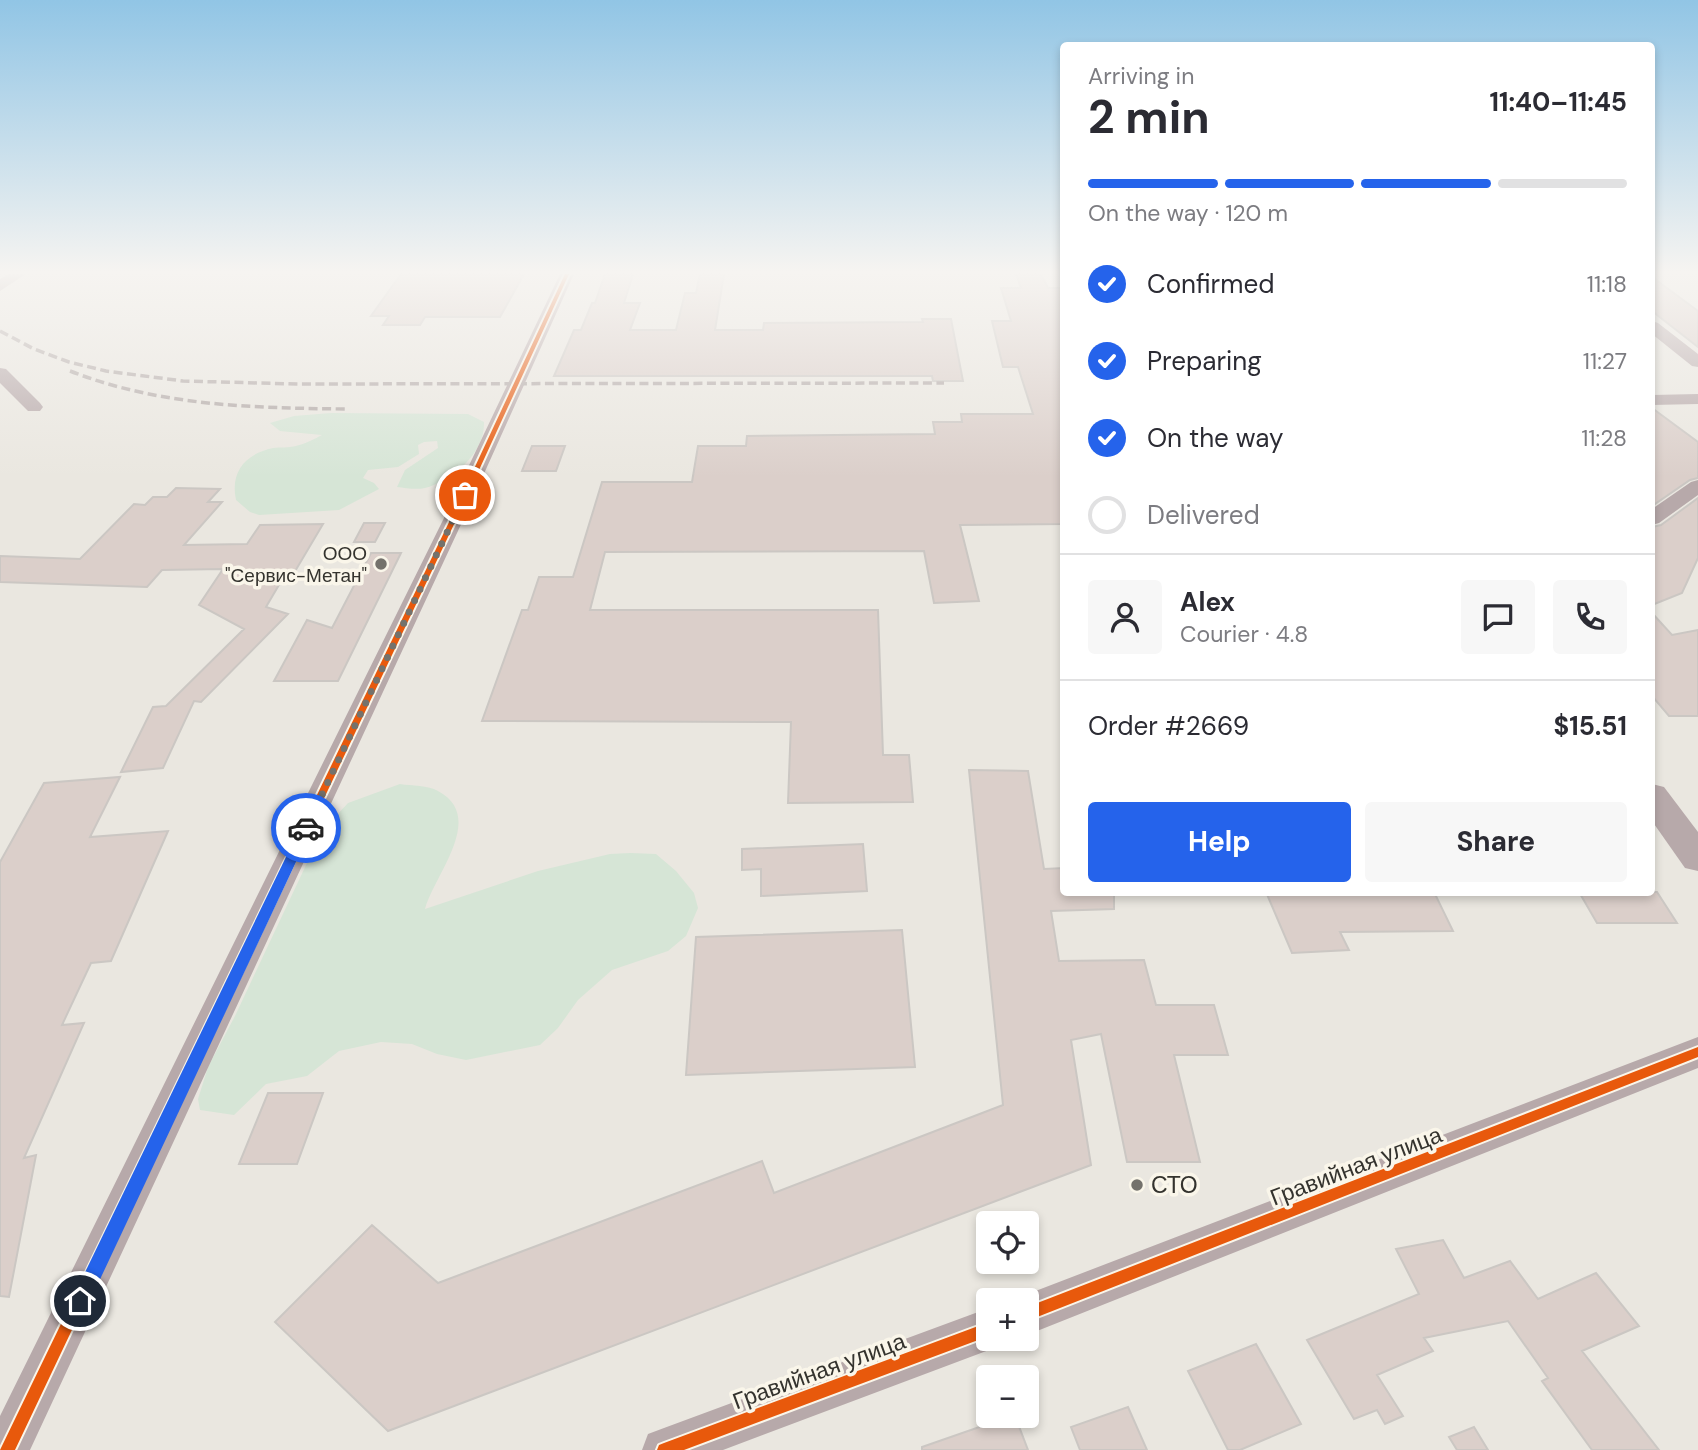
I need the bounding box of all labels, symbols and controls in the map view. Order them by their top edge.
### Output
text: Arriving in [1088,61,1194,91]
text: 11:40–11:45 [1490,85,1627,119]
text: 2 min [1088,87,1210,147]
text: On the way · 120 m [1088,198,1288,228]
icon: check [1088,265,1126,303]
text: Confirmed [1147,267,1274,301]
text: 11:18 [1587,269,1627,299]
icon: check [1088,342,1126,380]
text: Preparing [1147,344,1262,378]
text: 11:27 [1583,346,1627,376]
icon: check [1088,419,1126,457]
text: On the way [1147,421,1283,455]
text: 11:28 [1581,423,1627,453]
pin [435,465,495,525]
icon: bag [446,476,484,514]
text: Delivered [1147,498,1260,532]
place label: ООО "Сервис-Метан" [225,541,367,588]
marker: ООО "Сервис-Метан" [373,556,389,572]
button: person [1088,580,1162,654]
button: chat [1461,580,1535,654]
button: phone [1553,580,1627,654]
text: Alex [1180,585,1235,619]
text: Courier · 4.8 [1180,619,1308,649]
text: Order #2669 [1088,709,1249,743]
text: $15.51 [1553,709,1627,743]
courier [271,793,341,863]
button: Help [1088,802,1351,882]
button: Share [1365,802,1627,882]
icon: car [287,809,325,847]
street label: Гравийная улица [1266,1119,1446,1213]
place label: СТО [1151,1170,1198,1200]
marker: СТО [1129,1177,1145,1193]
map controls [976,1211,1039,1428]
button: locate [976,1211,1039,1274]
pin [50,1271,110,1331]
icon: home [61,1282,99,1320]
button: + [976,1288,1039,1351]
street label: Гравийная улица [728,1326,910,1416]
button: − [976,1365,1039,1428]

